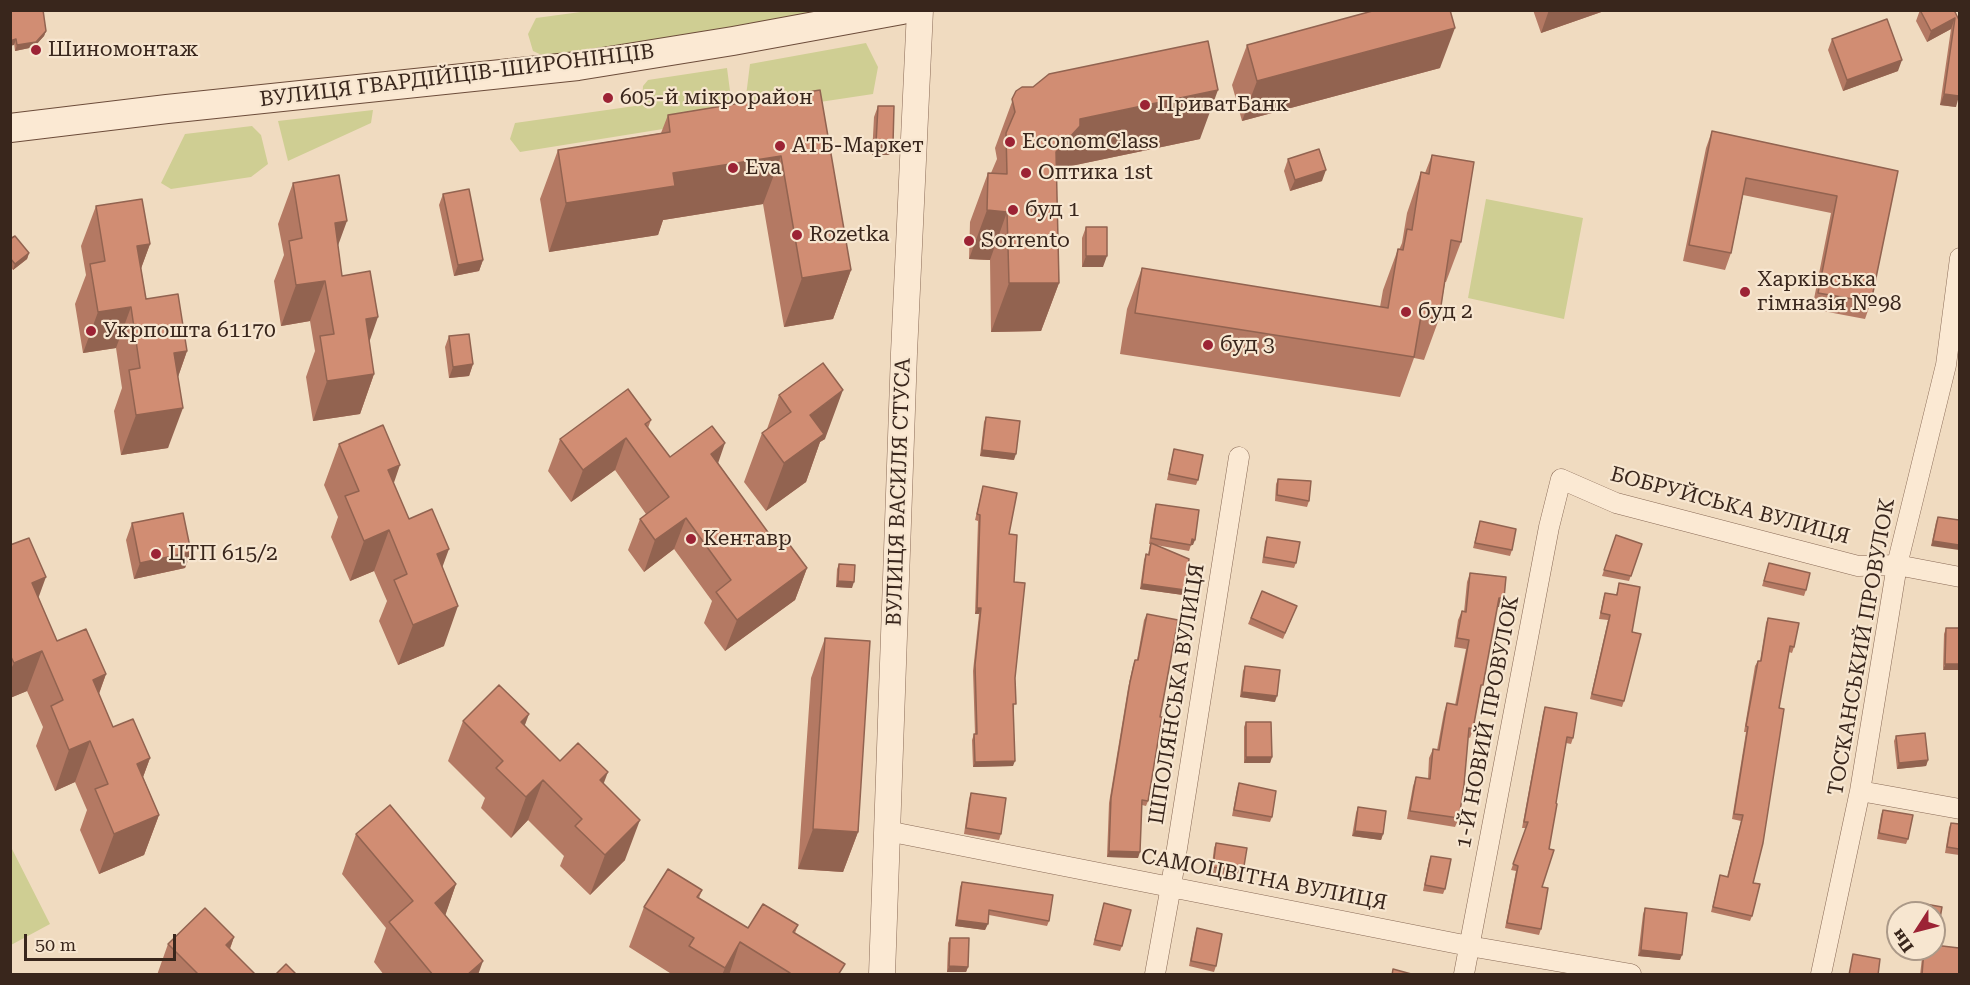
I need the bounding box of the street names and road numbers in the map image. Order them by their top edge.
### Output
street label: ВУЛИЦЯ ГВАРДІЙЦІВ-ШИРОНІНЦІВ [258,39,656,113]
street label: ВУЛИЦЯ ВАСИЛЯ СТУСА [882,357,916,627]
street label: БОБРУЙСЬКА ВУЛИЦЯ [1608,462,1852,550]
street label: ТОСКАНСЬКИЙ ПРОВУЛОК [1823,496,1901,798]
street label: ШПОЛЯНСЬКА ВУЛИЦЯ [1144,562,1210,826]
street label: 1-Й НОВИЙ ПРОВУЛОК [1451,594,1525,850]
street label: САМОЦВІТНА ВУЛИЦЯ [1139,844,1389,916]

